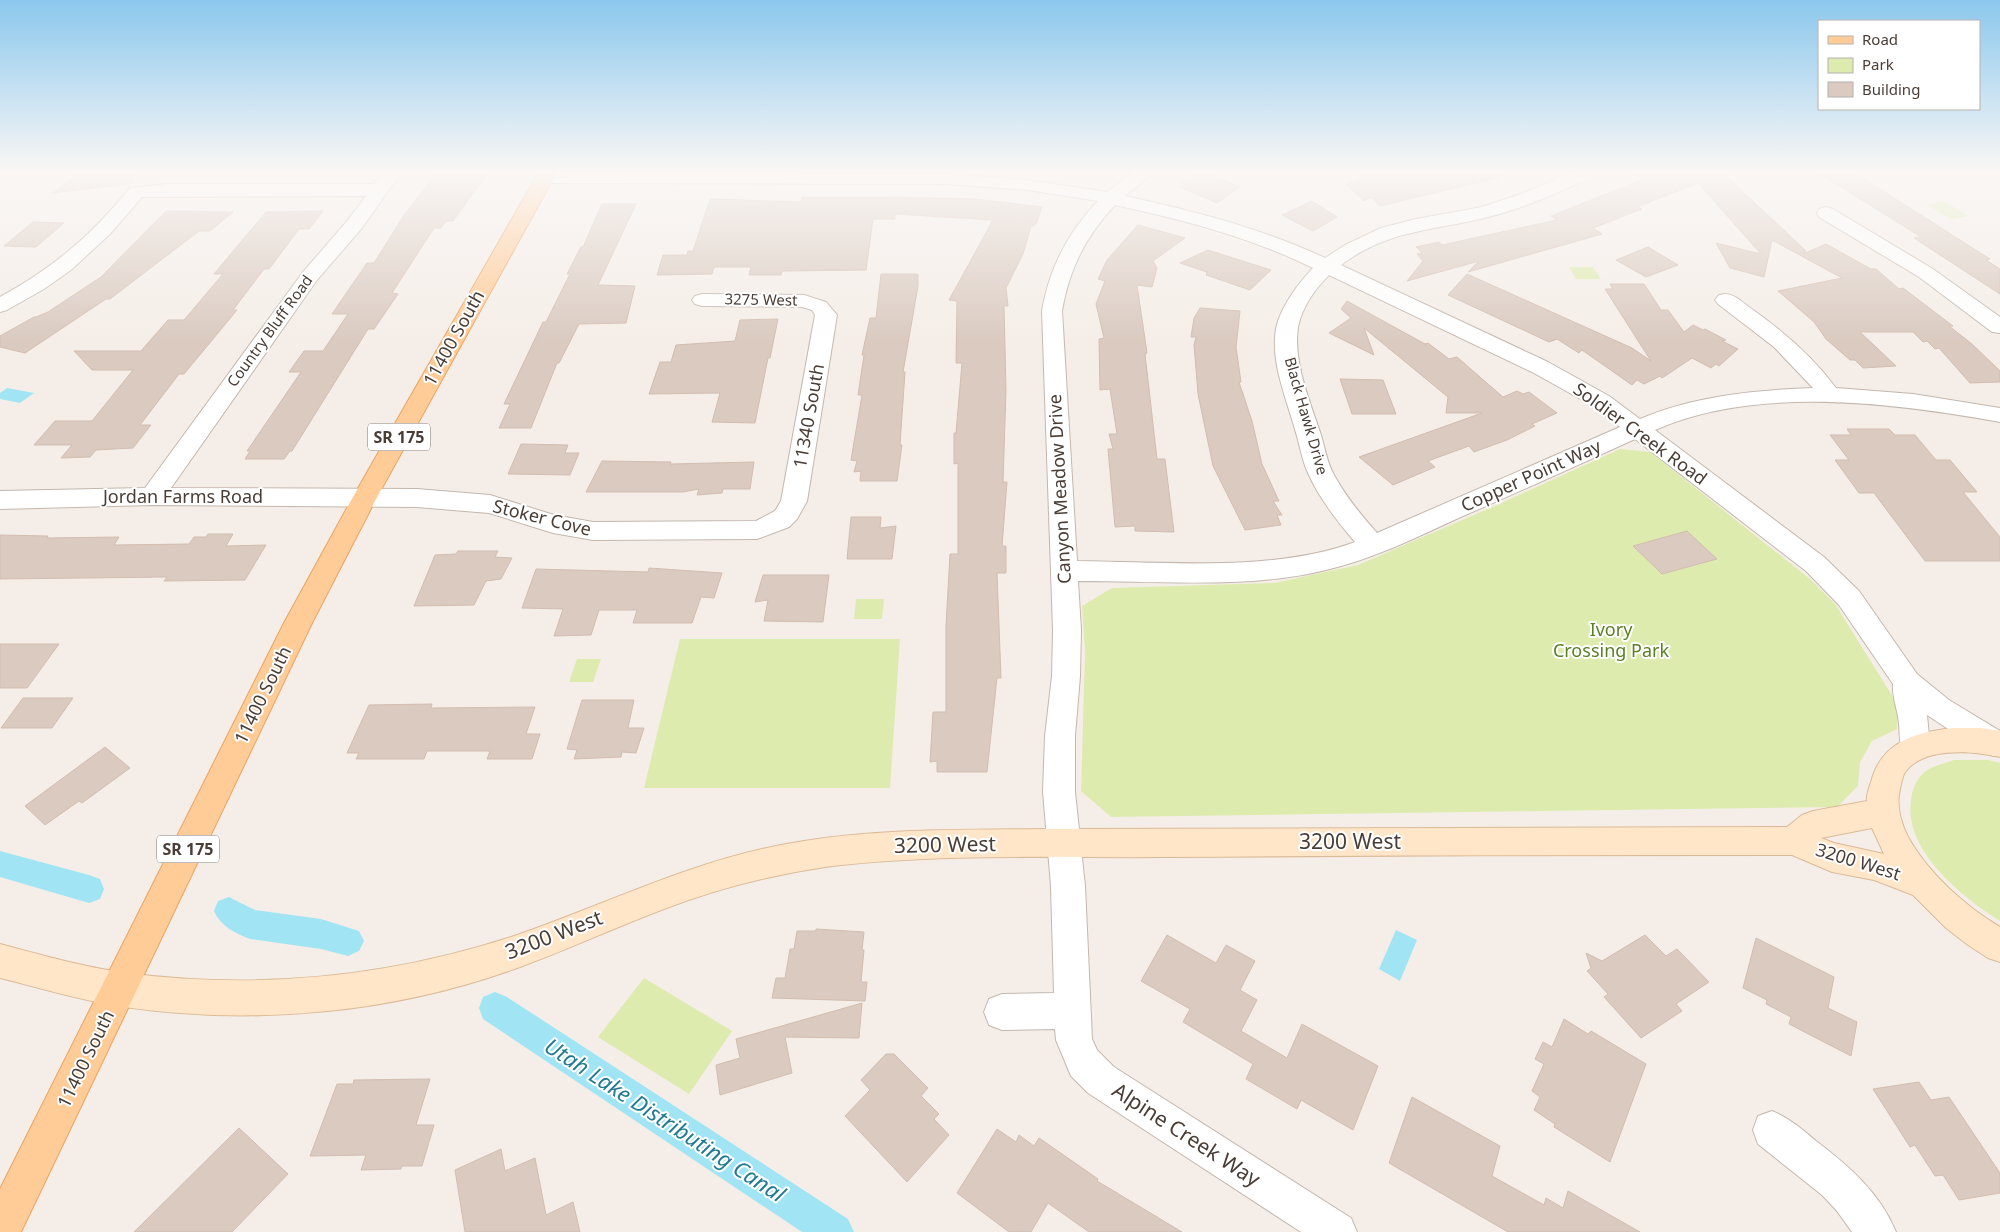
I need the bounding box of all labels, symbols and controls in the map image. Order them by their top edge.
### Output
legend [1818,20,1980,110]
text: Road [1862,29,1898,49]
text: Park [1862,54,1894,74]
text: Building [1862,79,1920,99]
street label: Country Bluff Road [222,271,316,390]
street label: 11400 South [417,285,489,390]
street label: 3275 West [724,288,798,310]
street label: Black Hawk Drive [1281,355,1333,477]
street label: 11340 South [787,362,829,470]
street label: Soldier Creek Road [1569,377,1712,490]
street label: Canyon Meadow Drive [1042,394,1076,585]
road number: SR 175 [368,424,430,451]
street label: Copper Point Way [1457,433,1605,517]
street label: Jordan Farms Road [101,484,263,508]
street label: Stoker Cove [491,493,594,541]
park label: Ivory Crossing Park [1553,617,1669,662]
street label: 11400 South [228,642,296,747]
street label: 3200 West [1299,827,1401,855]
street label: 3200 West [894,829,997,859]
road number: SR 175 [157,836,219,862]
street label: 3200 West [1813,837,1904,885]
street label: 3200 West [501,903,607,965]
street label: 11400 South [51,1006,119,1111]
water label: Utah Lake Distributing Canal [540,1030,793,1209]
street label: Alpine Creek Way [1107,1076,1266,1193]

